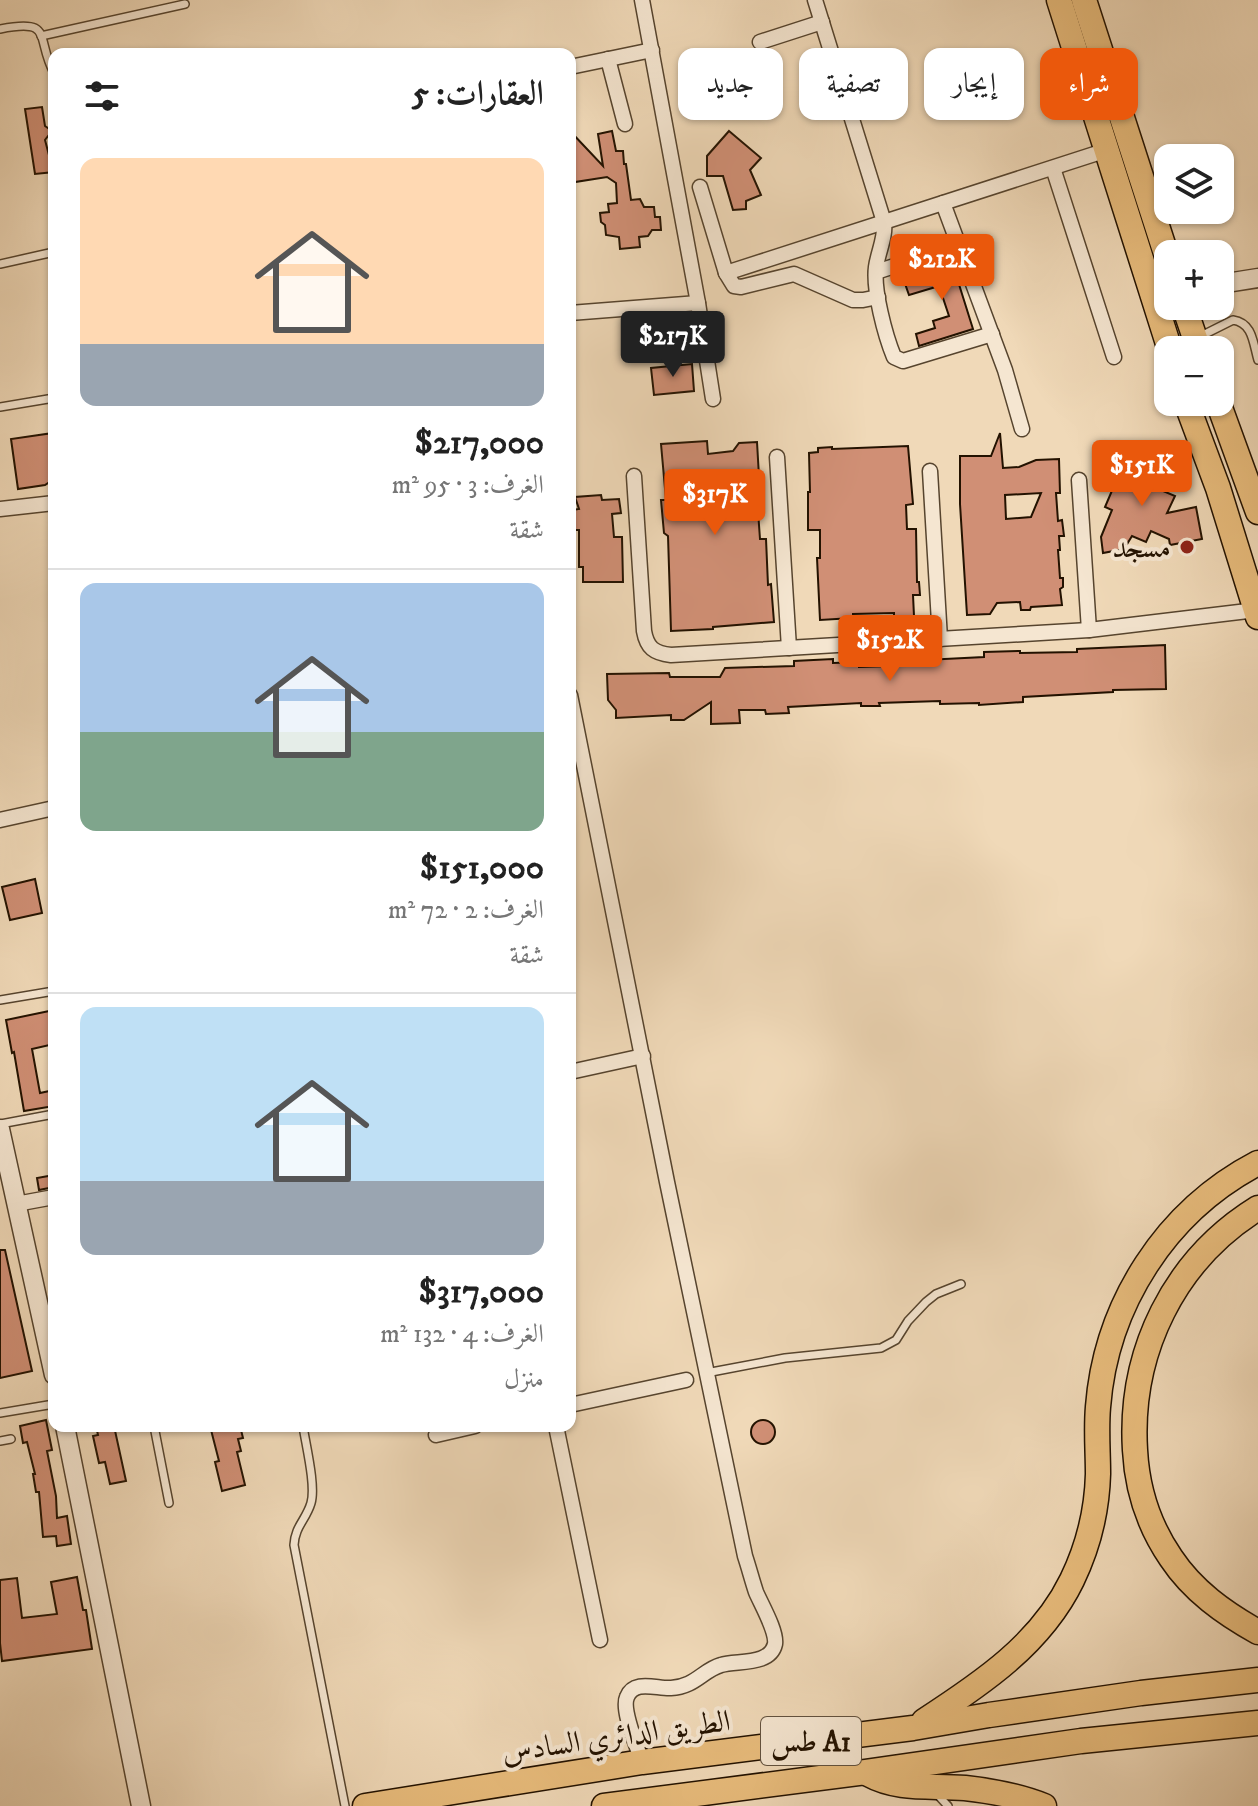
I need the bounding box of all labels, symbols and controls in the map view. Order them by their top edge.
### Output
chip: جديد [678,48,783,120]
chip: تصفية [799,48,908,120]
chip: إيجار [924,48,1024,120]
chip: شراء [1040,48,1138,120]
text: العقارات: 5 [412,73,544,115]
icon: filters [80,74,124,118]
map controls [1154,144,1234,416]
button: layers [1154,144,1234,224]
icon: home [240,210,384,354]
pin: $212K [886,234,998,302]
button: + [1154,240,1234,320]
text: $212K [908,243,976,276]
pin: $217K [617,311,729,379]
text: $217K [639,320,707,353]
button: − [1154,336,1234,416]
text: $217,000 [415,422,544,464]
pin: $151K [1086,440,1198,508]
text: $151K [1110,449,1174,482]
text: الغرف: 3 · 95 m² [392,469,544,502]
pin: $317K [659,469,771,537]
text: $317K [682,478,748,511]
text: شقة [510,514,544,547]
place label: مسجد [1112,530,1171,567]
marker: مسجد [1178,538,1196,556]
pin: $152K [834,615,946,683]
text: $152K [856,624,924,657]
icon: home [240,635,384,779]
text: $151,000 [420,847,544,889]
text: الغرف: 2 · 72 m² [388,894,544,927]
text: شقة [510,939,544,972]
icon: home [240,1059,384,1203]
text: $317,000 [419,1271,544,1313]
text: الغرف: 4 · 132 m² [380,1318,544,1351]
text: منزل [504,1363,544,1396]
street label: الطريق الدائري السادس [500,1703,733,1776]
road number: طس A1 [761,1717,861,1765]

